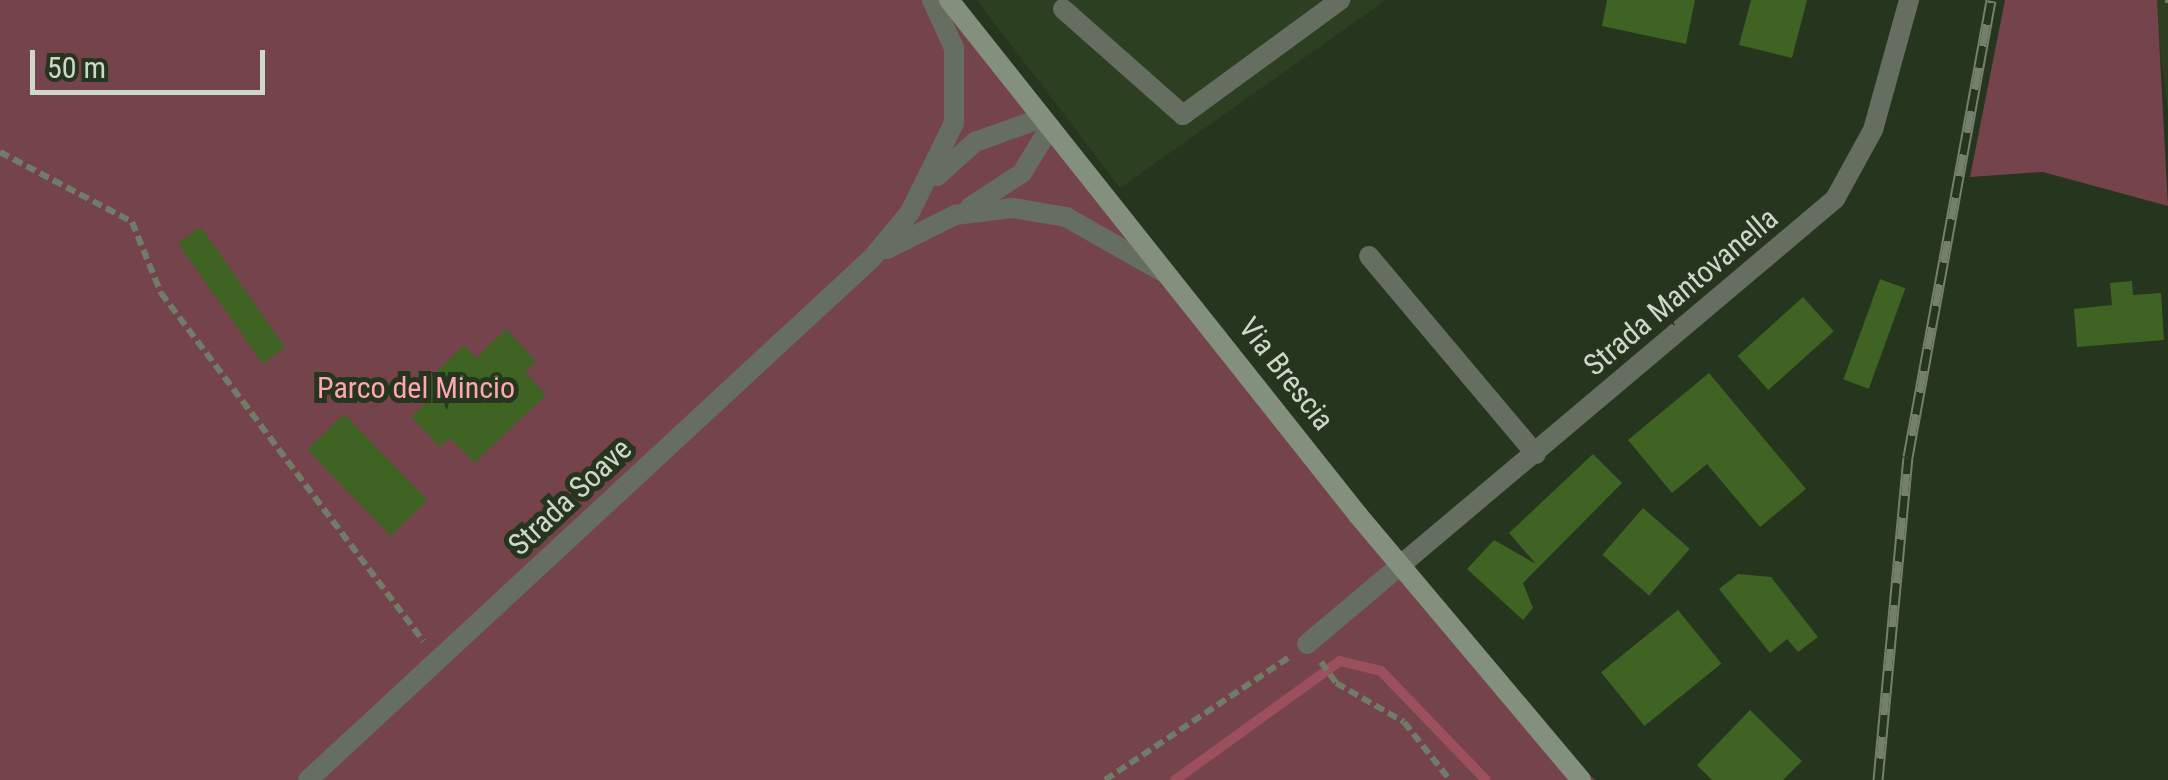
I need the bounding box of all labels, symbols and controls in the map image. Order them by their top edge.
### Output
scale bar [35,30,270,92]
text: 50 m [47,50,106,85]
street label: Strada Mantovanella [1577,200,1785,384]
street label: Via Brescia [1231,310,1341,438]
park label: Parco del Mincio [317,370,515,406]
street label: Strada Soave [501,431,639,563]

